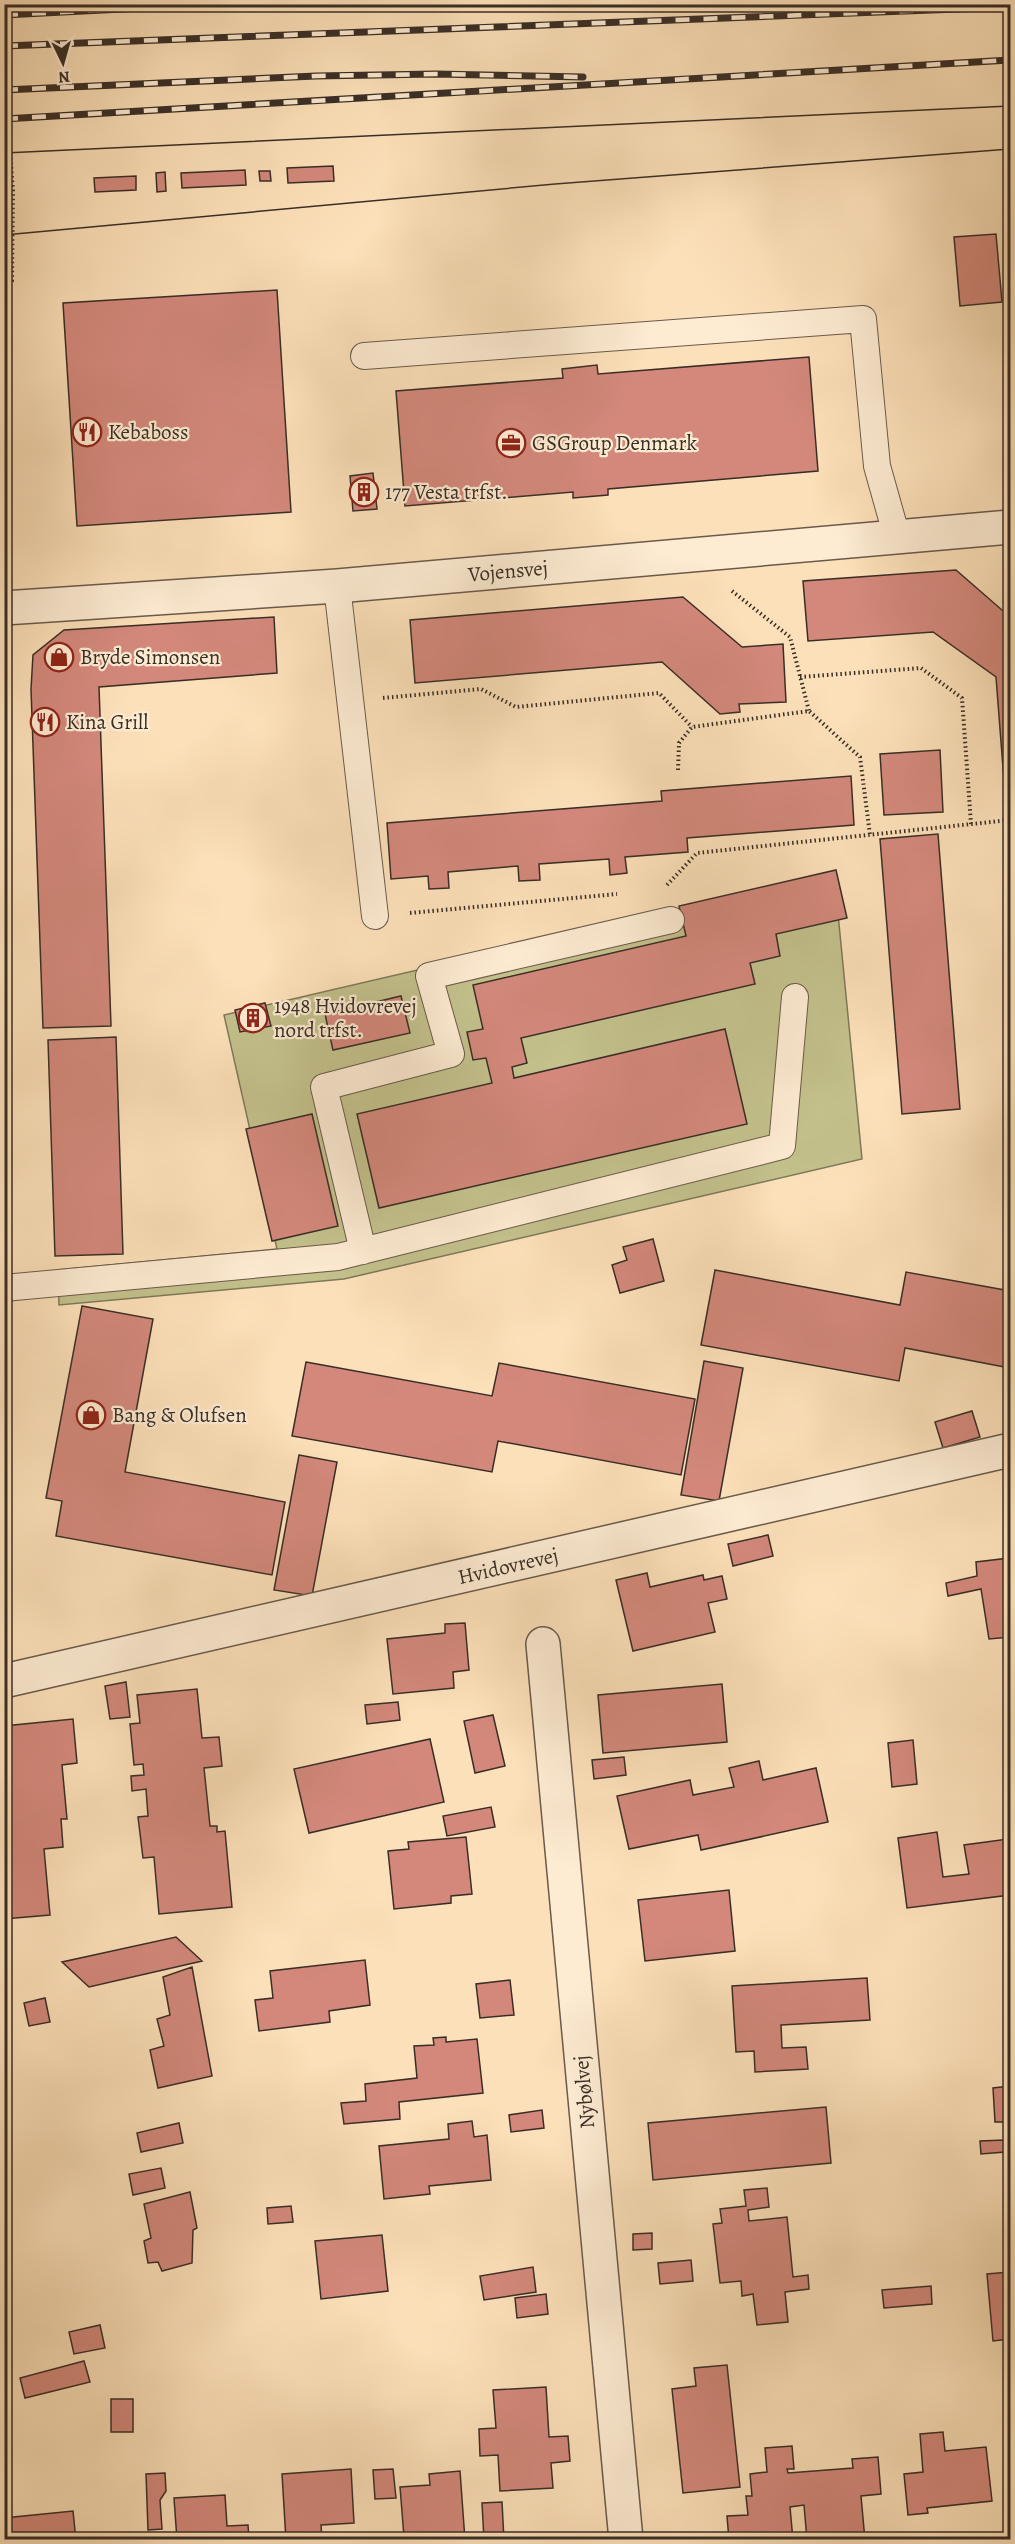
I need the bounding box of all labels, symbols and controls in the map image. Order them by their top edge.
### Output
north arrow [33,33,93,93]
text: N [57,65,71,88]
restaurant icon: Kebaboss [71,416,103,448]
place label: Kebaboss [108,418,188,446]
office icon: GSGroup Denmark [495,427,527,459]
place label: GSGroup Denmark [532,429,698,457]
building icon: 177 Vesta trfst. [348,476,380,508]
place label: 177 Vesta trfst. [385,478,508,506]
street label: Vojensvej [466,554,549,589]
shop icon: Bryde Simonsen [43,641,75,673]
place label: Bryde Simonsen [80,643,220,671]
restaurant icon: Kina Grill [29,706,61,738]
place label: Kina Grill [66,708,148,736]
place label: 1948 Hvidovrevej nord trfst. [274,992,417,1044]
building icon: 1948 Hvidovrevej nord trfst. [237,1002,269,1034]
shop icon: Bang & Olufsen [75,1399,107,1431]
place label: Bang & Olufsen [112,1401,247,1429]
street label: Hvidovrevej [455,1541,561,1591]
street label: Nybølvej [567,2054,601,2130]

